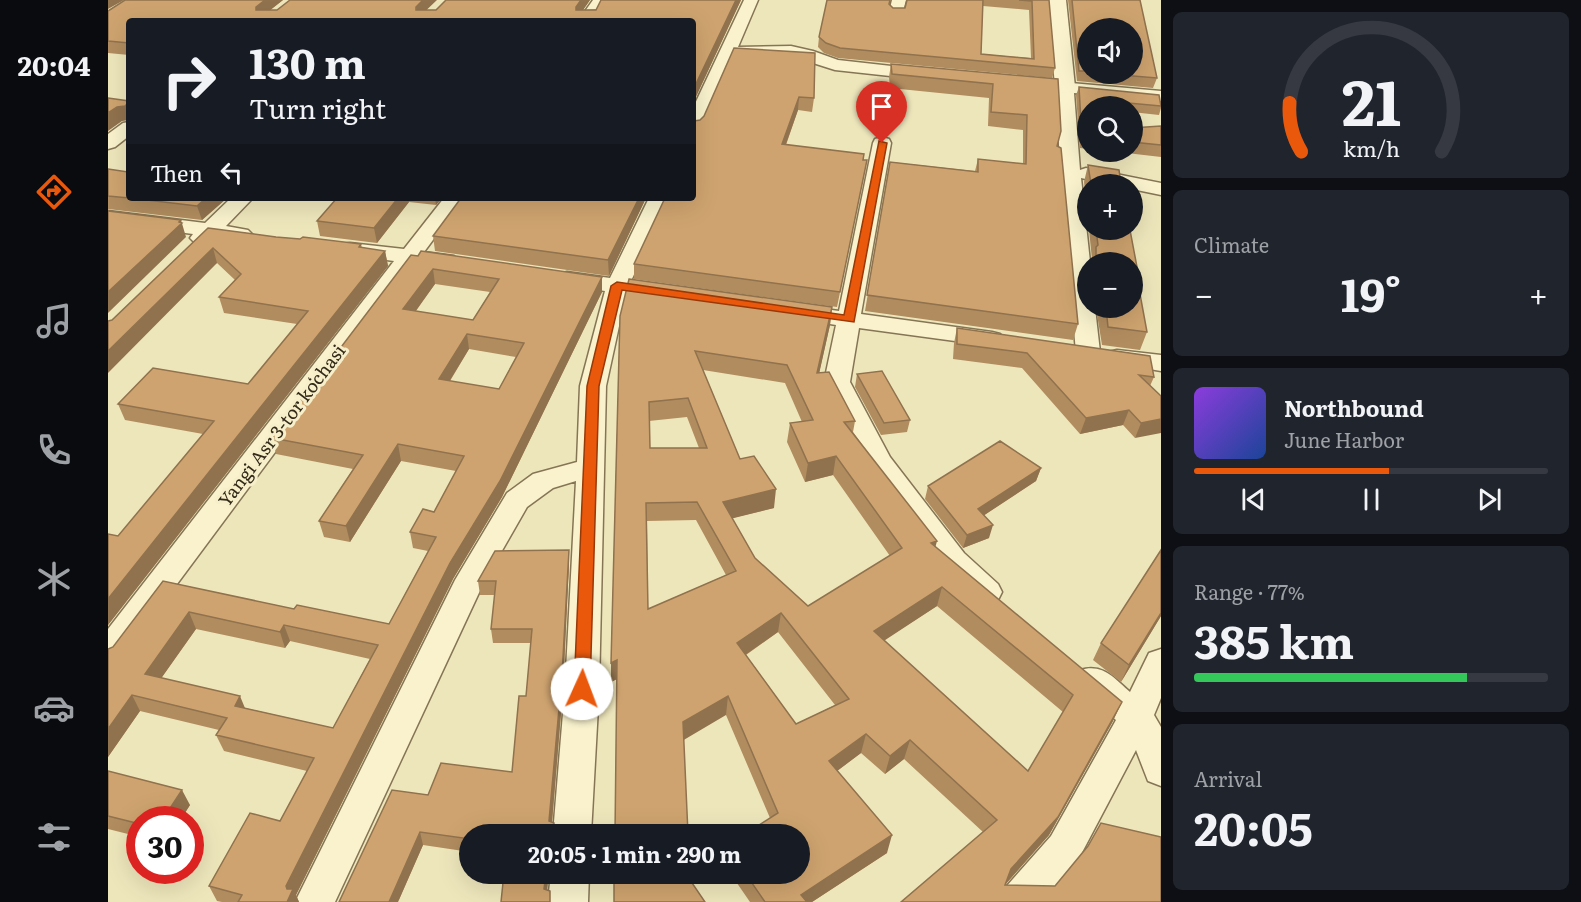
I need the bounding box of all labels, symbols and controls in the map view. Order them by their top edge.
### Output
map controls [1077,18,1143,318]
button: sound [1077,18,1143,84]
text: 130 m [249,30,366,92]
icon: right [150,42,228,120]
text: 20:04 [18,44,90,84]
text: 21 [1341,53,1401,145]
pin [856,81,907,143]
text: Turn right [249,87,386,127]
icon: arrive [865,90,898,123]
button: search [1077,96,1143,162]
text: km/h [1342,132,1400,164]
text: Then [150,156,203,189]
icon: left [215,156,248,189]
icon: directions [33,171,75,213]
button: + [1077,174,1143,240]
text: Climate [1194,229,1269,259]
button: − [1077,252,1143,318]
text: 19° [1341,259,1401,326]
text: − [1194,268,1213,317]
text: + [1529,268,1548,317]
icon: music [33,300,75,342]
street label: Yangi Asr 3-tor koʻchasi [211,338,351,512]
text: Northbound [1284,391,1424,424]
text: June Harbor [1284,424,1404,454]
icon: phone [33,429,75,471]
icon: previous [1237,483,1270,516]
icon: pause [1355,483,1388,516]
icon: next [1473,483,1506,516]
icon: climate [33,558,75,600]
text: Range · 77% [1194,576,1305,606]
text: 385 km [1194,606,1354,673]
position arrow [550,657,614,721]
icon: car [33,687,75,729]
text: Arrival [1194,763,1262,793]
text: 20:05 [1194,793,1313,860]
speed limit sign: 30 [126,806,204,884]
icon: filters [33,816,75,858]
text: 20:05 · 1 min · 290 m [528,837,741,870]

